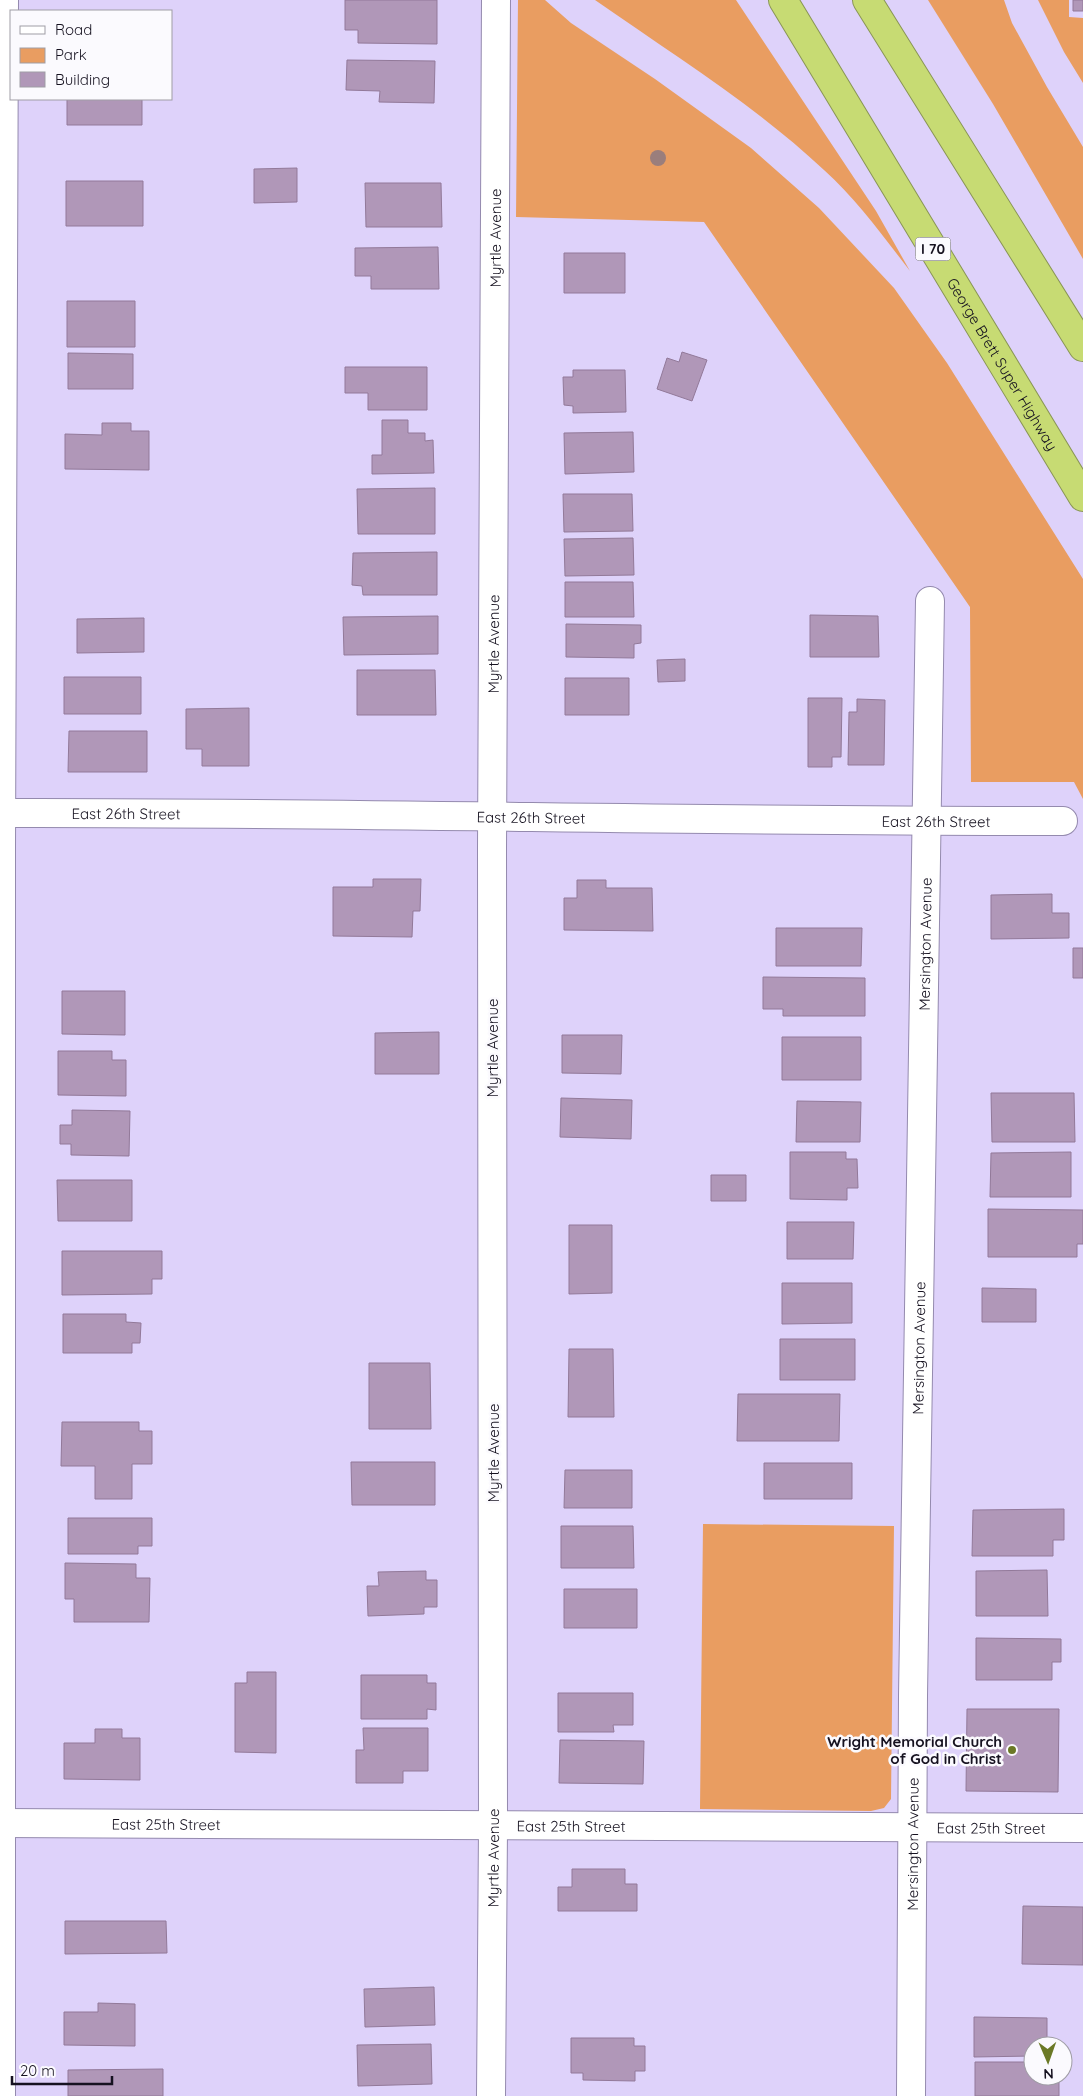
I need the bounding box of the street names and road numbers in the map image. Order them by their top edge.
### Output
street label: Myrtle Avenue [485,188,505,288]
road number: I 70 [916,238,950,260]
street label: George Brett Super Highway [943,274,1062,454]
street label: Myrtle Avenue [483,594,503,694]
street label: East 26th Street [71,803,181,823]
street label: East 26th Street [476,807,586,827]
street label: East 26th Street [881,811,991,831]
street label: Mersington Avenue [914,877,935,1011]
street label: Myrtle Avenue [483,999,502,1097]
street label: Mersington Avenue [908,1281,929,1415]
street label: Myrtle Avenue [484,1404,503,1502]
street label: Mersington Avenue [902,1777,922,1911]
street label: Myrtle Avenue [483,1808,503,1908]
street label: East 25th Street [111,1814,221,1834]
street label: East 25th Street [516,1816,626,1835]
street label: East 25th Street [936,1818,1046,1837]

